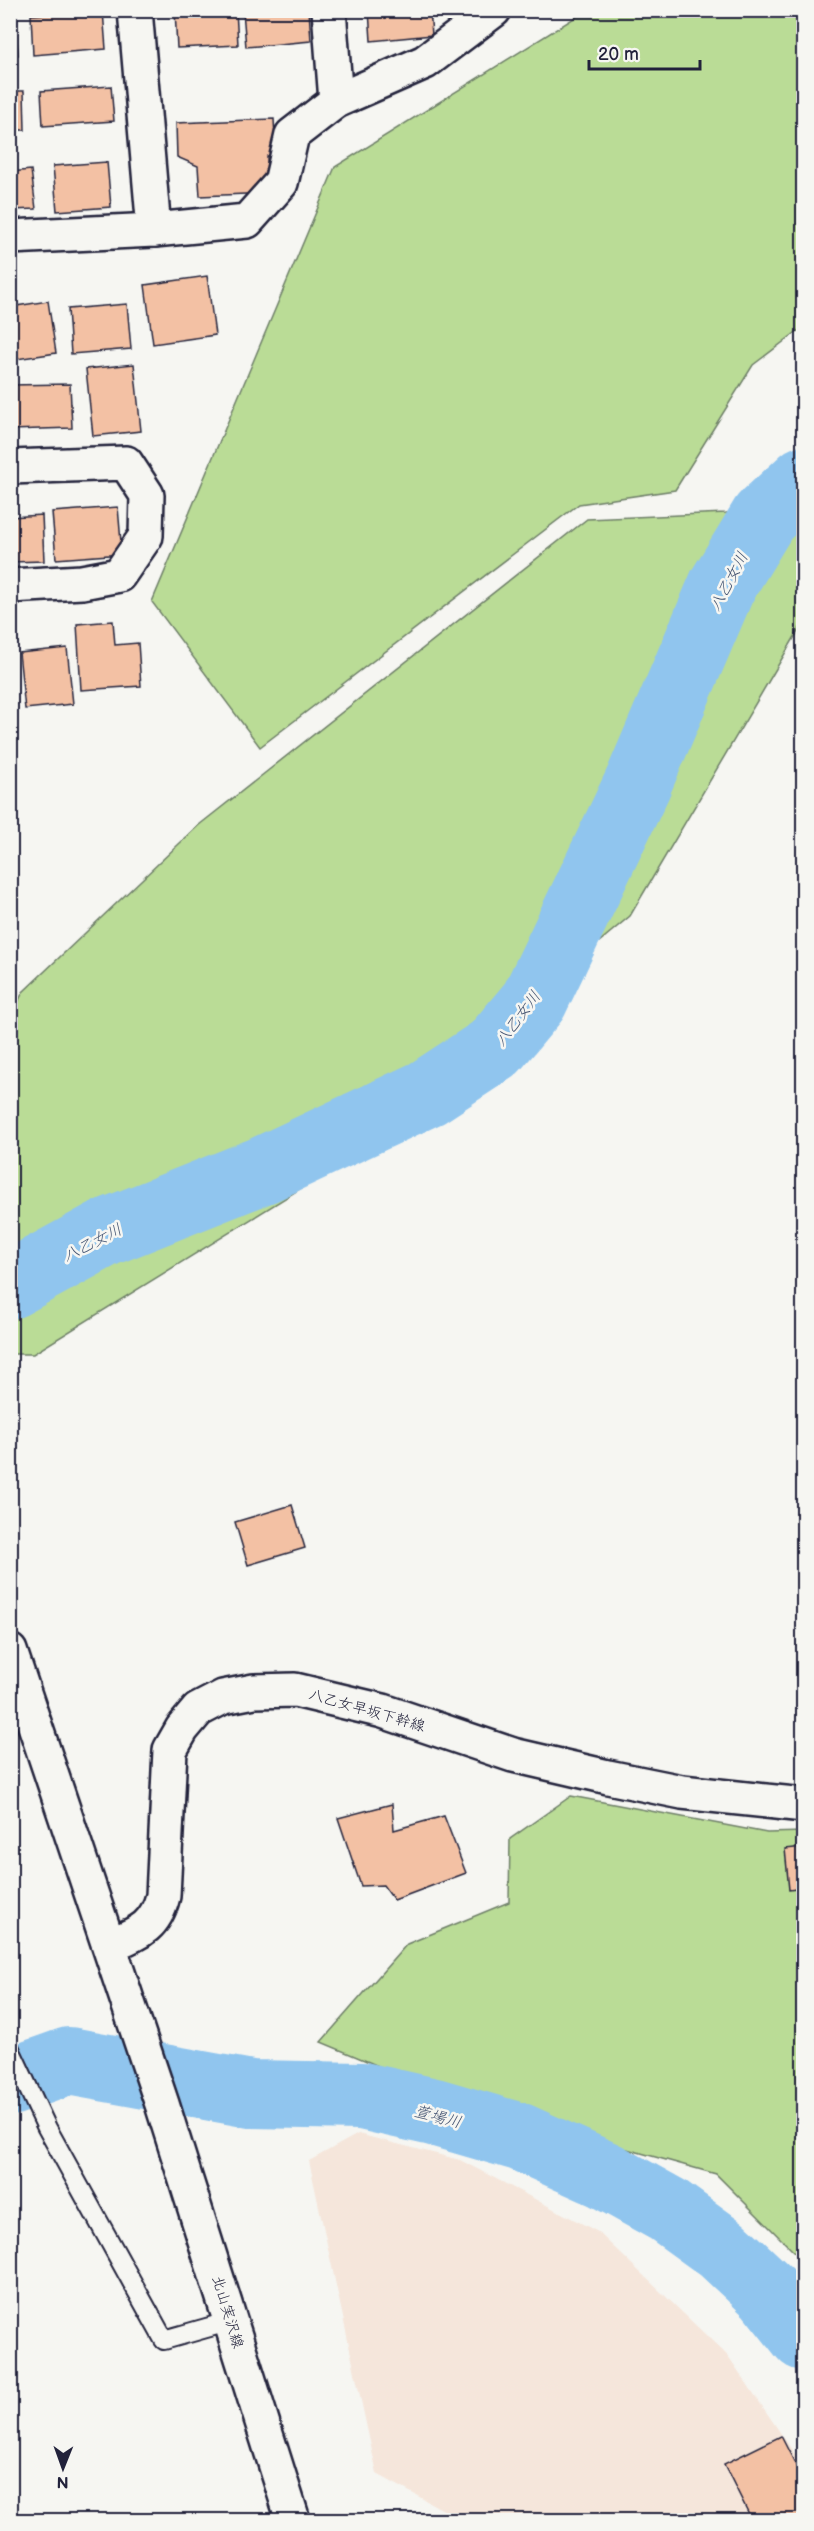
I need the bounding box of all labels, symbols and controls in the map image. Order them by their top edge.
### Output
scale bar [589,33,700,71]
text: 20 m [598,44,639,65]
water label: 八乙女川 [706,549,753,614]
water label: 八乙女川 [491,988,545,1050]
water label: 八乙女川 [60,1220,126,1266]
street label: 八乙女早坂下幹線 [307,1685,427,1736]
water label: 萱場川 [412,2102,463,2133]
street label: 北山実沢線 [207,2273,248,2351]
north arrow [33,2438,93,2498]
text: N [57,2472,69,2491]

